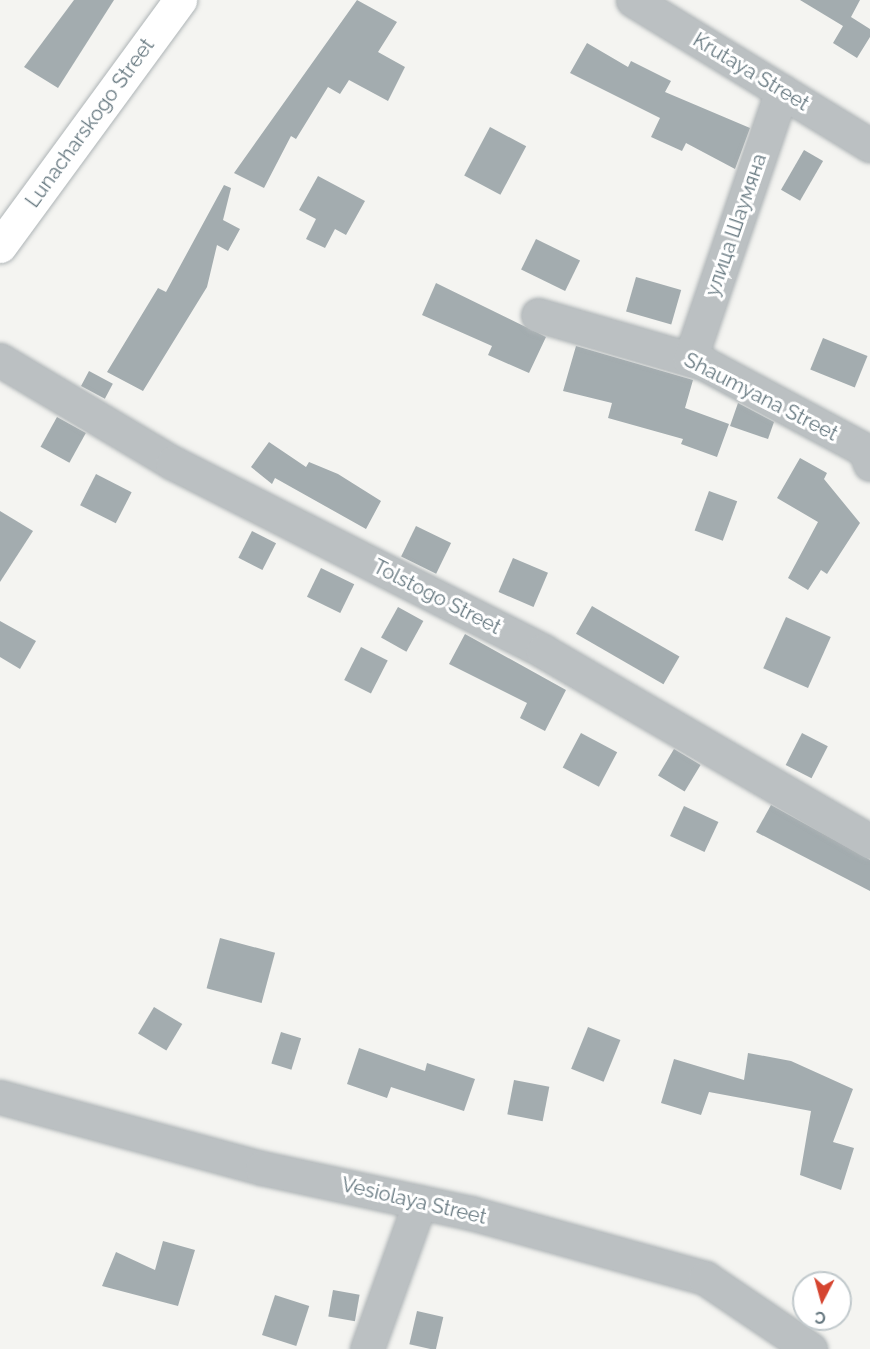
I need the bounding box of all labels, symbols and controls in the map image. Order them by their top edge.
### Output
street label: Krutaya Street [689,28,813,116]
street label: Lunacharskogo Street [21,34,159,212]
street label: улица Шаумяна [700,151,772,299]
street label: Shaumyana Street [680,348,842,446]
street label: Tolstogo Street [369,554,505,640]
street label: Vesiolaya Street [339,1173,489,1229]
north arrow [792,1271,852,1331]
text: С [814,1307,827,1327]

